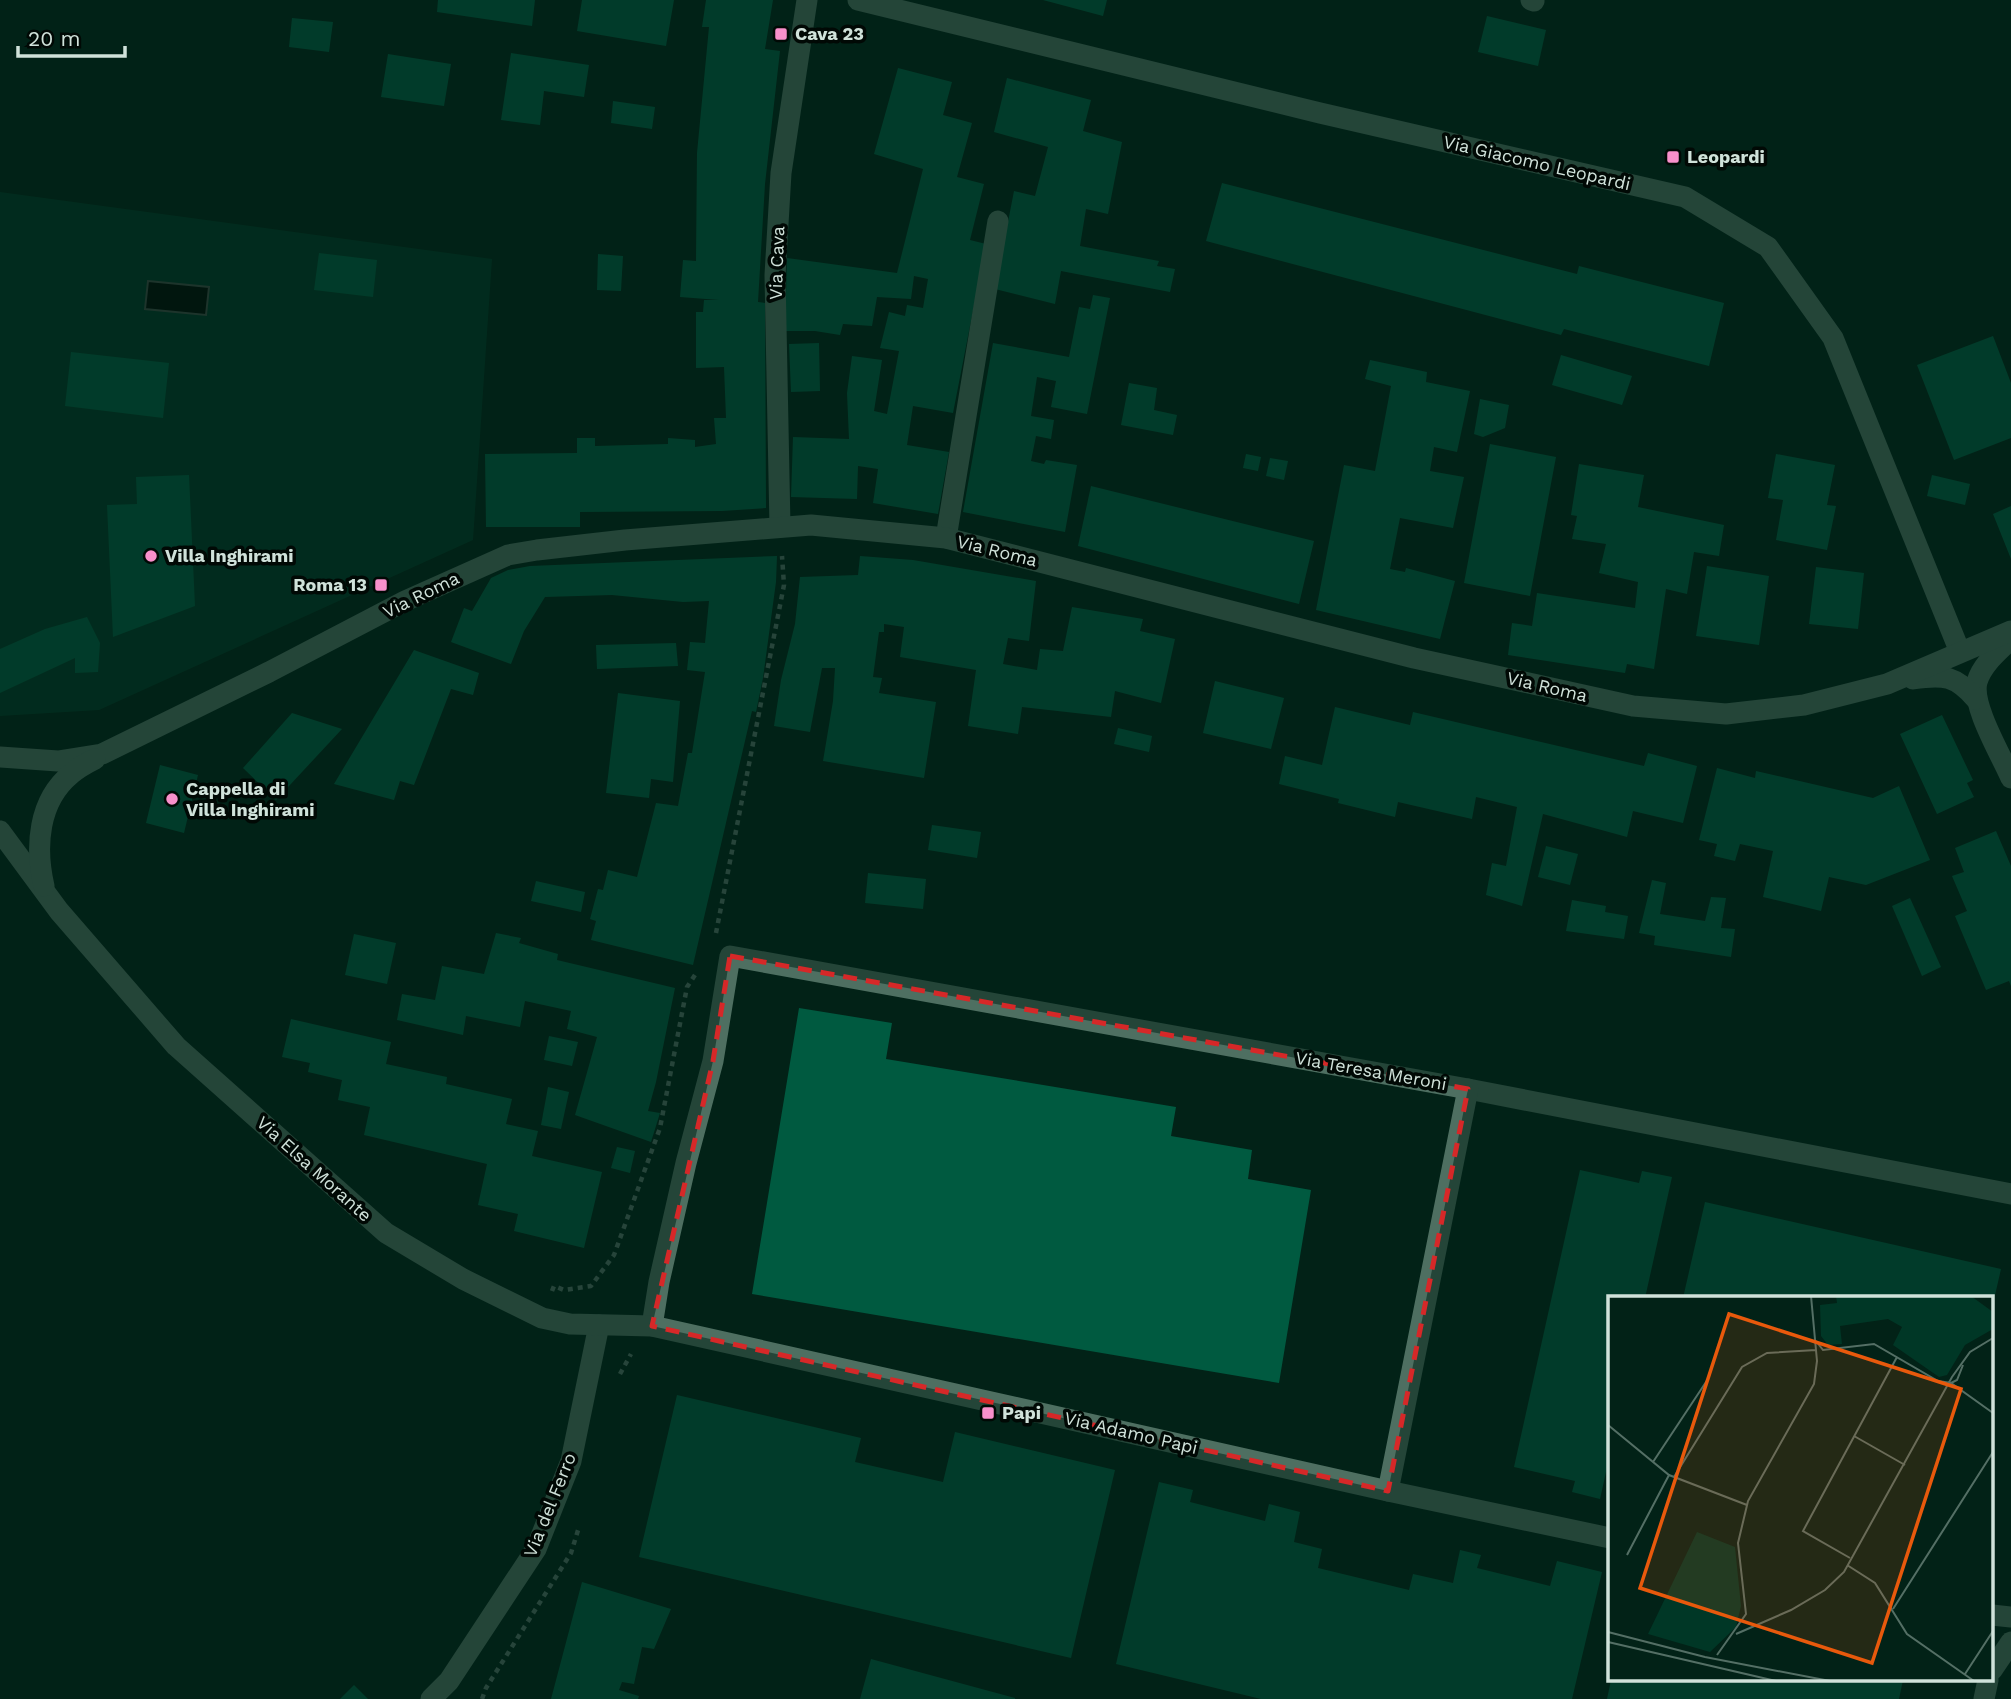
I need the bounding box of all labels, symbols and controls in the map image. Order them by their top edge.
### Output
scale bar [18,14,124,58]
place label: Cava 23 [795,23,864,44]
text: 20 m [28,26,80,51]
marker: Cava 23 [773,26,789,42]
street label: Via Giacomo Leopardi [1441,131,1633,194]
place label: Leopardi [1687,146,1765,167]
marker: Leopardi [1665,149,1681,165]
street label: Via Cava [765,226,788,300]
street label: Via Roma [955,530,1040,571]
place label: Villa Inghirami [165,545,293,566]
marker: Villa Inghirami [143,548,159,564]
street label: Via Roma [379,567,462,622]
place label: Roma 13 [293,574,367,595]
marker: Roma 13 [373,577,389,593]
street label: Via Roma [1505,667,1590,706]
place label: Cappella di Villa Inghirami [186,778,314,820]
marker: Cappella di Villa Inghirami [164,791,180,807]
street label: Via Teresa Meroni [1294,1047,1448,1094]
street label: Via Elsa Morante [253,1112,376,1226]
inset map [1608,1296,1994,1682]
place label: Papi [1002,1402,1041,1423]
marker: Papi [980,1405,996,1421]
street label: Via Adamo Papi [1062,1407,1200,1458]
street label: Via del Ferro [519,1450,580,1560]

